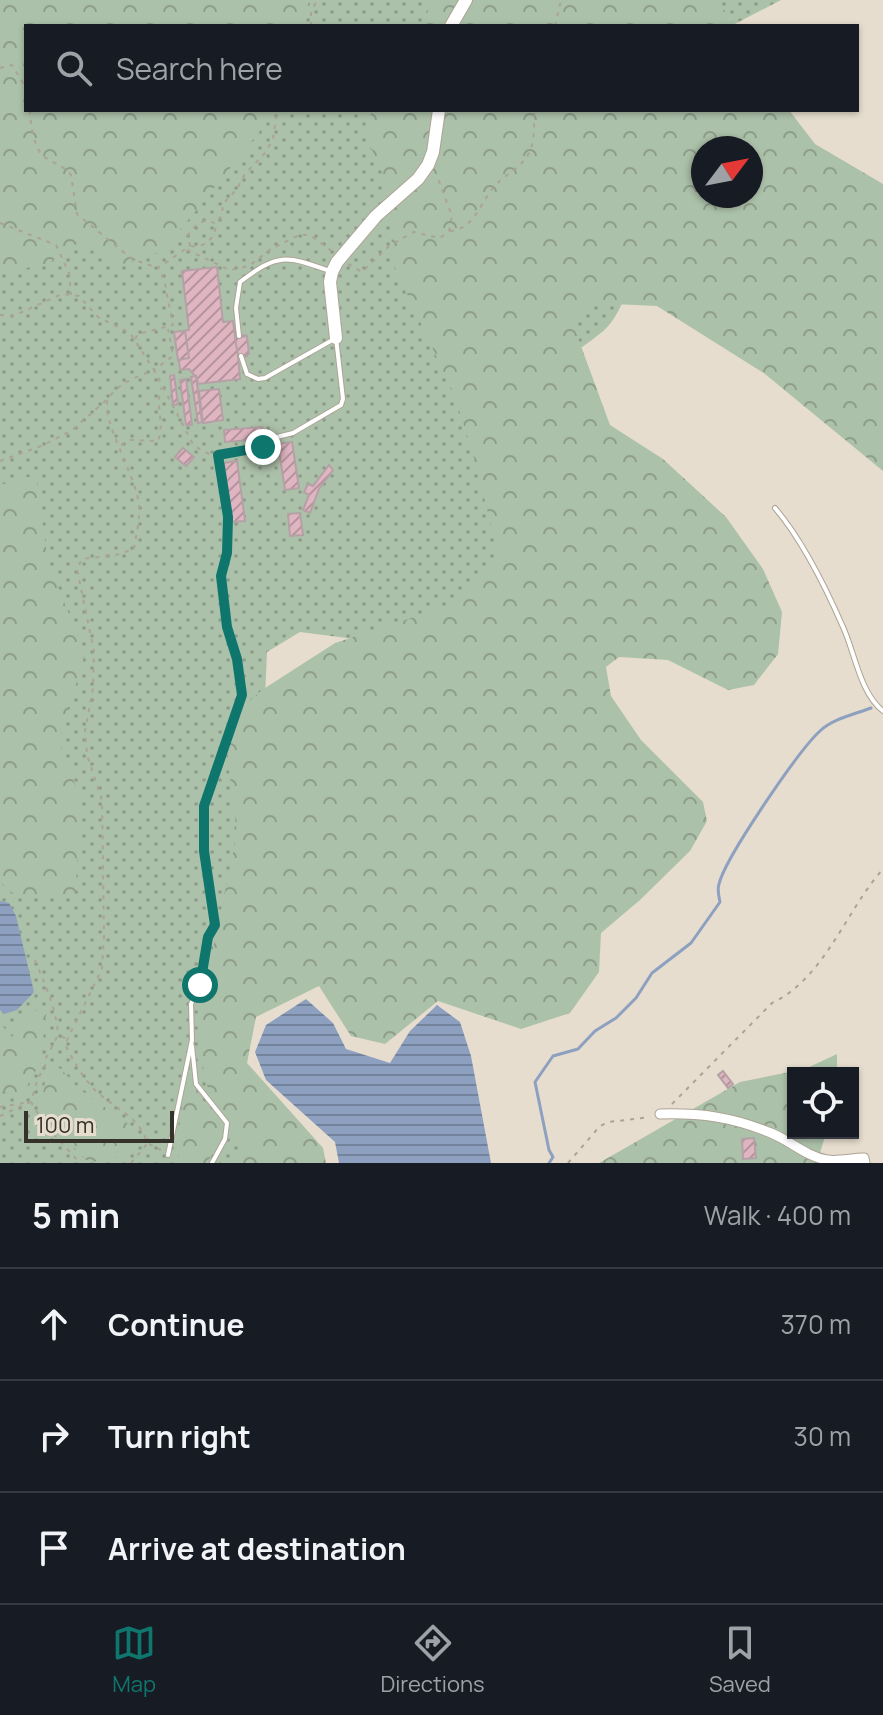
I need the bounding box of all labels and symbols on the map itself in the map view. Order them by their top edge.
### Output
north arrow [691,136,763,208]
route end [245,429,281,465]
route start [182,967,218,1003]
scale bar [24,1107,174,1143]

